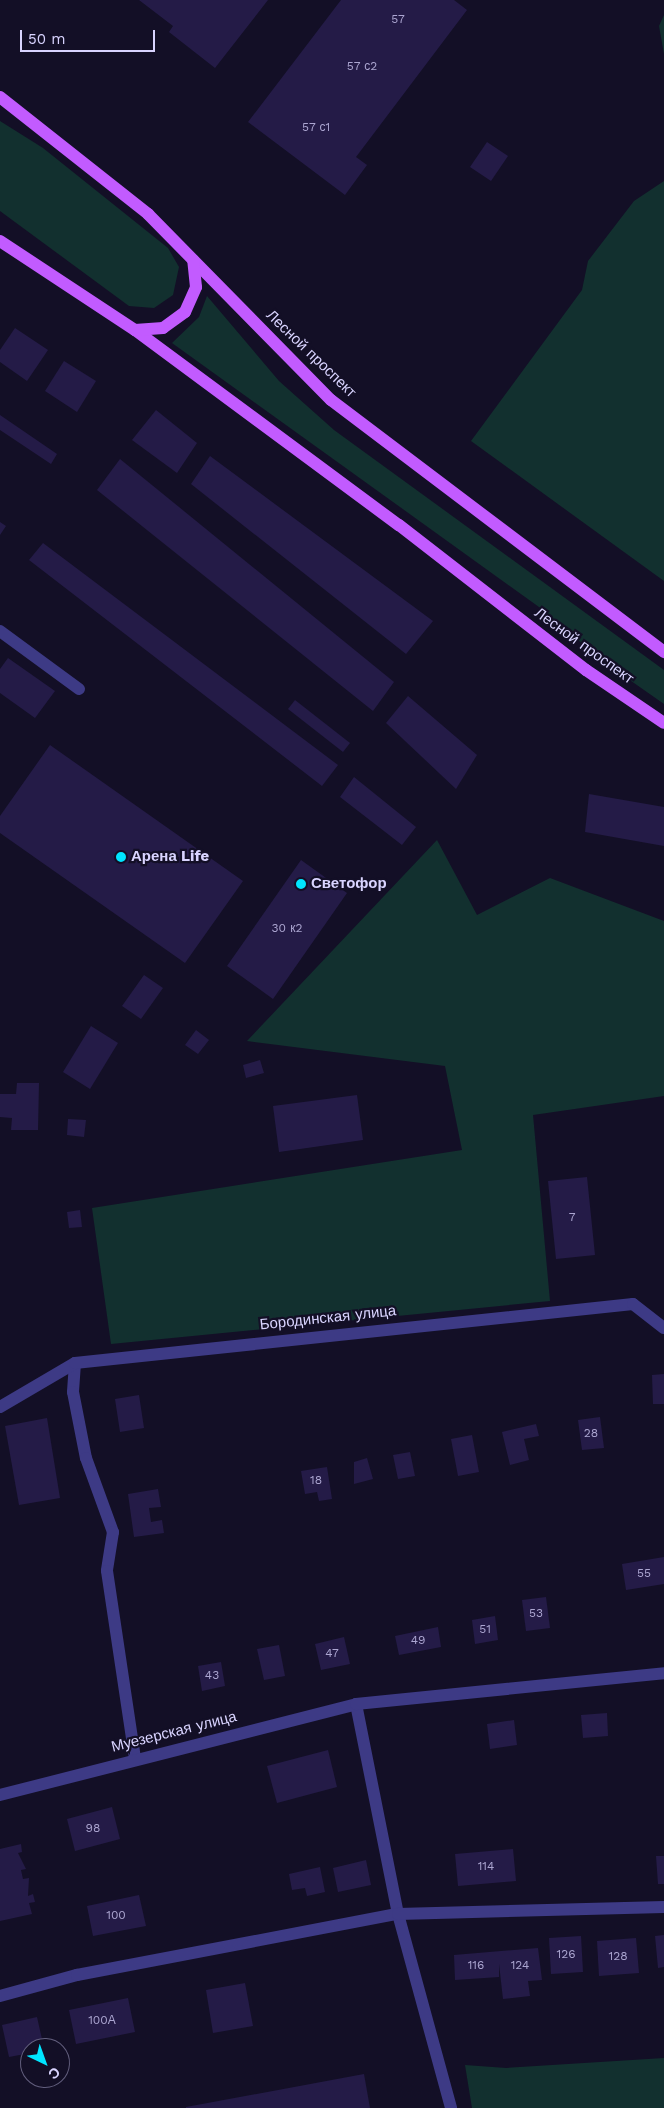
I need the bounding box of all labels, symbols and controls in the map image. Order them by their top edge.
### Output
house number: 57 [391,13,405,27]
scale bar [22,20,158,52]
text: 50 m [28,30,65,48]
house number: 57 с2 [347,60,377,74]
house number: 57 с1 [302,121,330,135]
street label: Лесной проспект [262,306,360,402]
street label: Лесной проспект [531,604,637,688]
place label: Арена Life [131,848,209,866]
marker: Арена Life [115,851,127,863]
place label: Светофор [311,875,387,893]
marker: Светофор [295,878,307,890]
house number: 30 к2 [272,922,302,936]
house number: 7 [569,1211,575,1225]
street label: Бородинская улица [259,1302,397,1334]
house number: 28 [584,1427,598,1441]
house number: 18 [310,1474,322,1488]
house number: 55 [637,1567,651,1581]
house number: 53 [529,1607,543,1621]
house number: 51 [479,1623,491,1637]
house number: 49 [411,1634,425,1648]
house number: 47 [325,1647,339,1661]
house number: 43 [205,1669,219,1683]
street label: Муезерская улица [109,1708,239,1756]
house number: 98 [86,1822,100,1836]
house number: 114 [478,1860,494,1874]
house number: 100 [106,1909,126,1923]
house number: 126 [557,1948,575,1962]
house number: 128 [608,1950,628,1964]
house number: 116 [468,1959,484,1973]
house number: 124 [511,1959,529,1973]
house number: 100А [88,2014,116,2028]
north arrow [20,2038,70,2088]
text: С [45,2064,63,2083]

